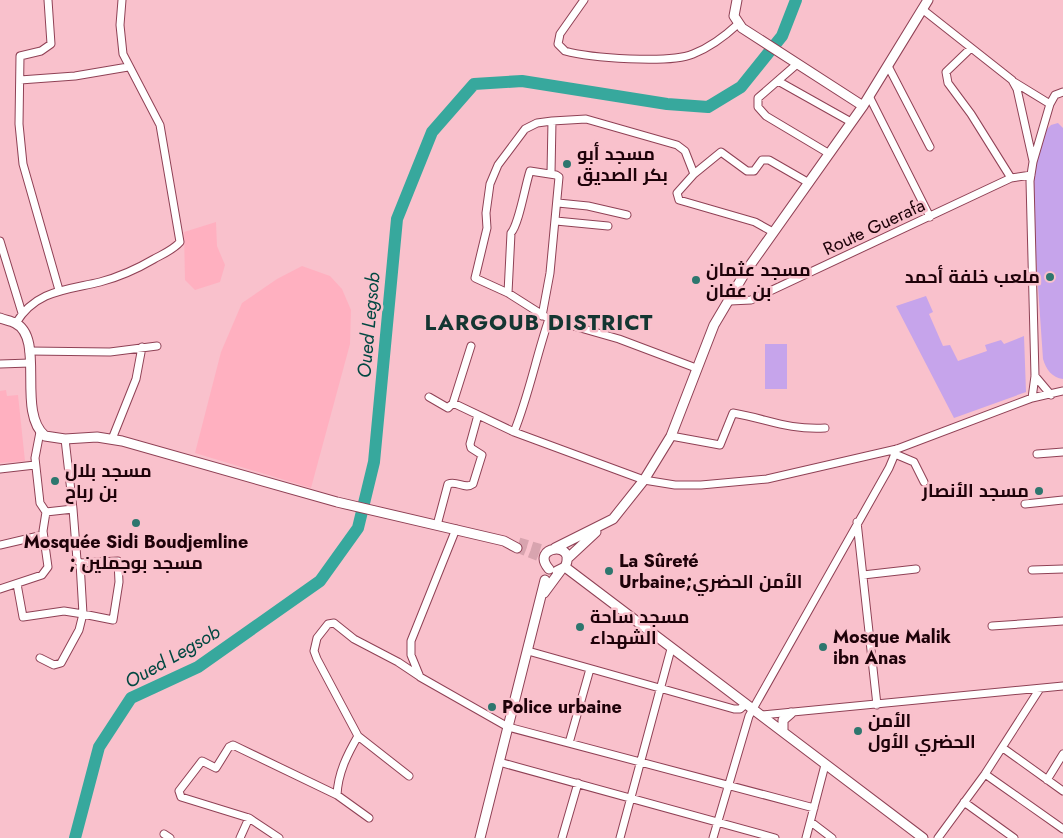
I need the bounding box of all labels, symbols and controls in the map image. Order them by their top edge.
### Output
place label: مسجد أبو بكر الصديق [577,141,668,188]
marker: مسجد أبو بكر الصديق [561,158,573,170]
street label: Route Guerafa [819,192,929,262]
place label: مسجد عثمان بن عفان [706,257,811,304]
place label: ملعب خلفة أحمد [905,264,1040,290]
water label: Oued Legsob [350,270,387,379]
marker: ملعب خلفة أحمد [1044,271,1056,283]
marker: مسجد عثمان بن عفان [690,274,702,286]
district label: LARGOUB DISTRICT [425,306,653,338]
place label: مسجد بلال بن رباح [65,458,152,505]
marker: مسجد بلال بن رباح [49,475,61,487]
place label: مسجد الأنصار [921,478,1029,504]
marker: مسجد الأنصار [1033,485,1045,497]
marker: Mosquée Sidi Boudjemline ; مسجد بوجملين [130,517,142,529]
place label: Mosquée Sidi Boudjemline ; مسجد بوجملين [24,529,248,576]
place label: La Sûreté Urbaine;الأمن الحضري [619,548,802,596]
marker: La Sûreté Urbaine;الأمن الحضري [603,565,615,577]
place label: مسجد ساحة الشهداء [590,604,689,651]
water label: Oued Legsob [119,618,225,695]
marker: مسجد ساحة الشهداء [574,621,586,633]
place label: Mosque Malik ibn Anas [833,624,952,671]
marker: Mosque Malik ibn Anas [817,641,829,653]
place label: Police urbaine [502,694,622,720]
marker: Police urbaine [486,701,498,713]
place label: الأمن الحضري الأول [868,708,976,756]
marker: الأمن الحضري الأول [852,725,864,737]

